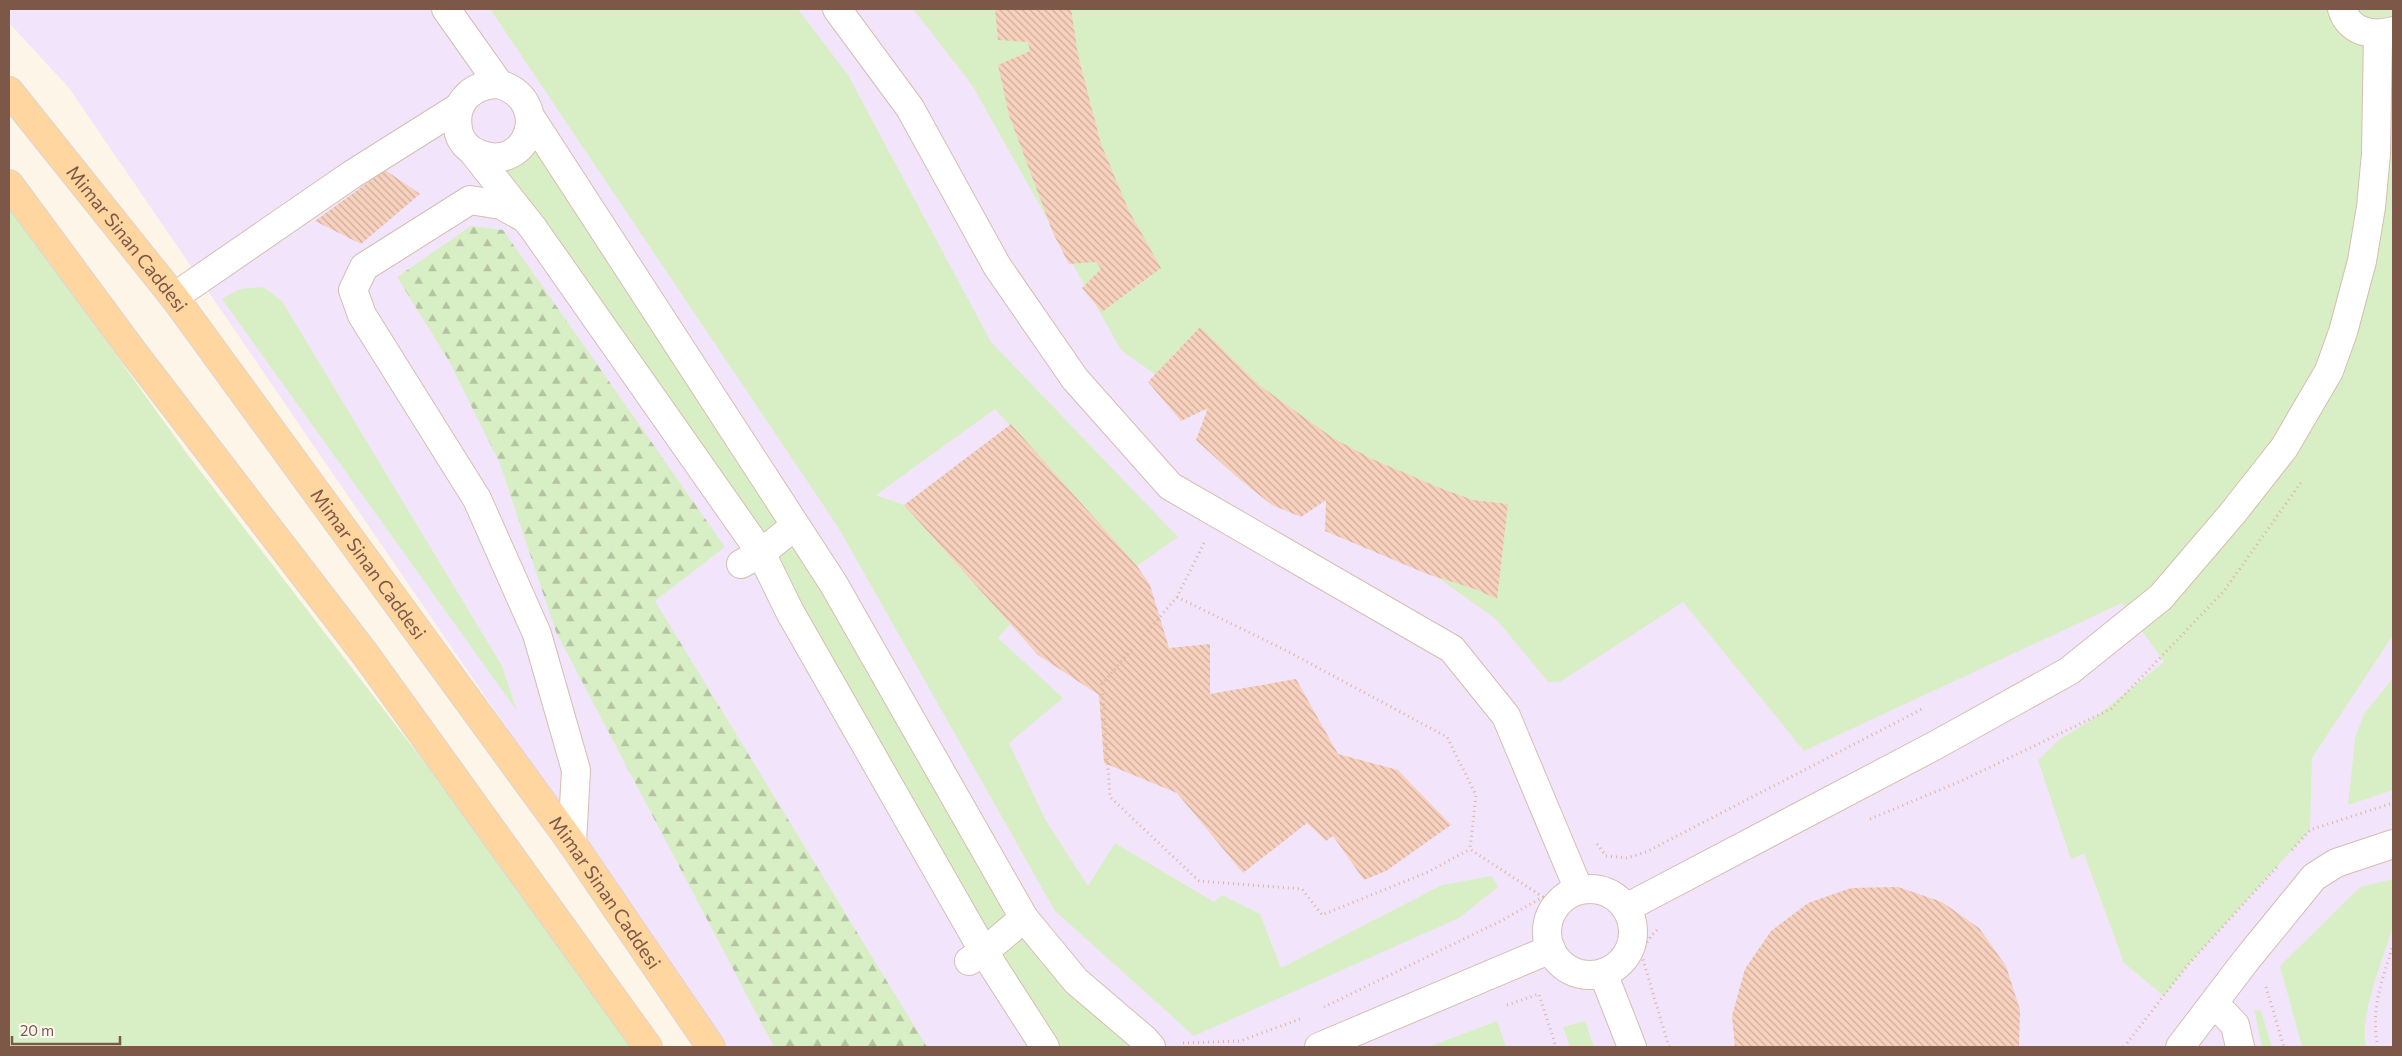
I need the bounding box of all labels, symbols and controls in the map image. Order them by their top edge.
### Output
street label: Mimar Sinan Caddesi [62,160,193,316]
street label: Mimar Sinan Caddesi [306,484,431,643]
street label: Mimar Sinan Caddesi [545,811,666,973]
scale bar [12,1014,120,1046]
text: 20 m [20,1021,54,1039]

